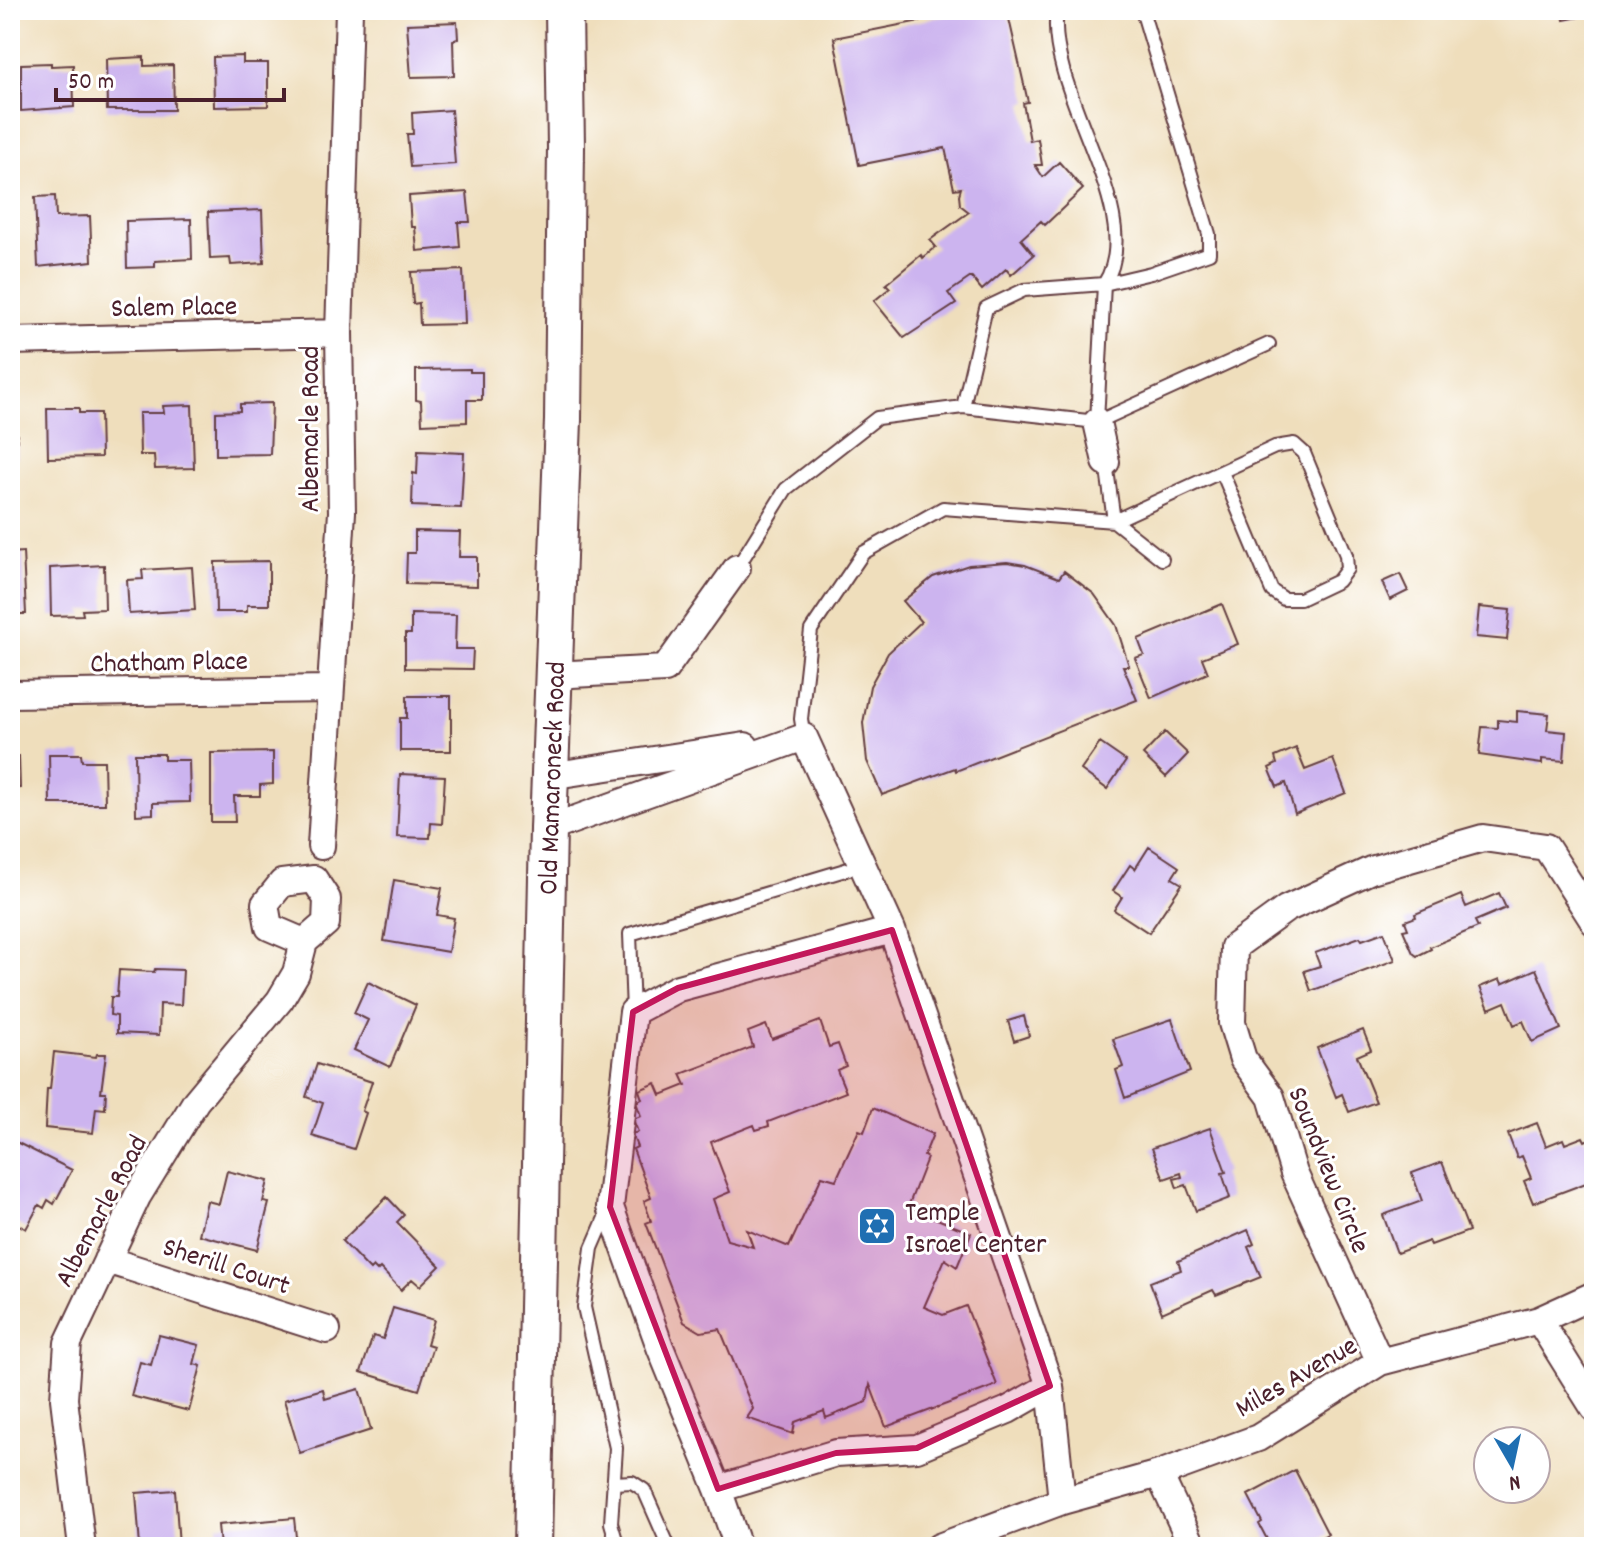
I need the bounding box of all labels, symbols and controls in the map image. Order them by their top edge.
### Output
scale bar [56,52,284,102]
text: 50 m [68,66,114,100]
street label: Salem Place [111,289,238,331]
street label: Albemarle Road [293,346,333,512]
street label: Chatham Place [90,644,248,686]
street label: Old Mamaroneck Road [531,661,579,896]
street label: Soundview Circle [1275,1082,1378,1260]
street label: Albemarle Road [47,1129,160,1295]
place label: Temple Israel Center [905,1195,1047,1267]
synagogue icon: Temple Israel Center [856,1205,898,1247]
street label: Sherill Court [157,1229,294,1308]
street label: Miles Avenue [1229,1328,1366,1430]
north arrow [1472,1425,1552,1505]
text: N [1507,1465,1522,1497]

